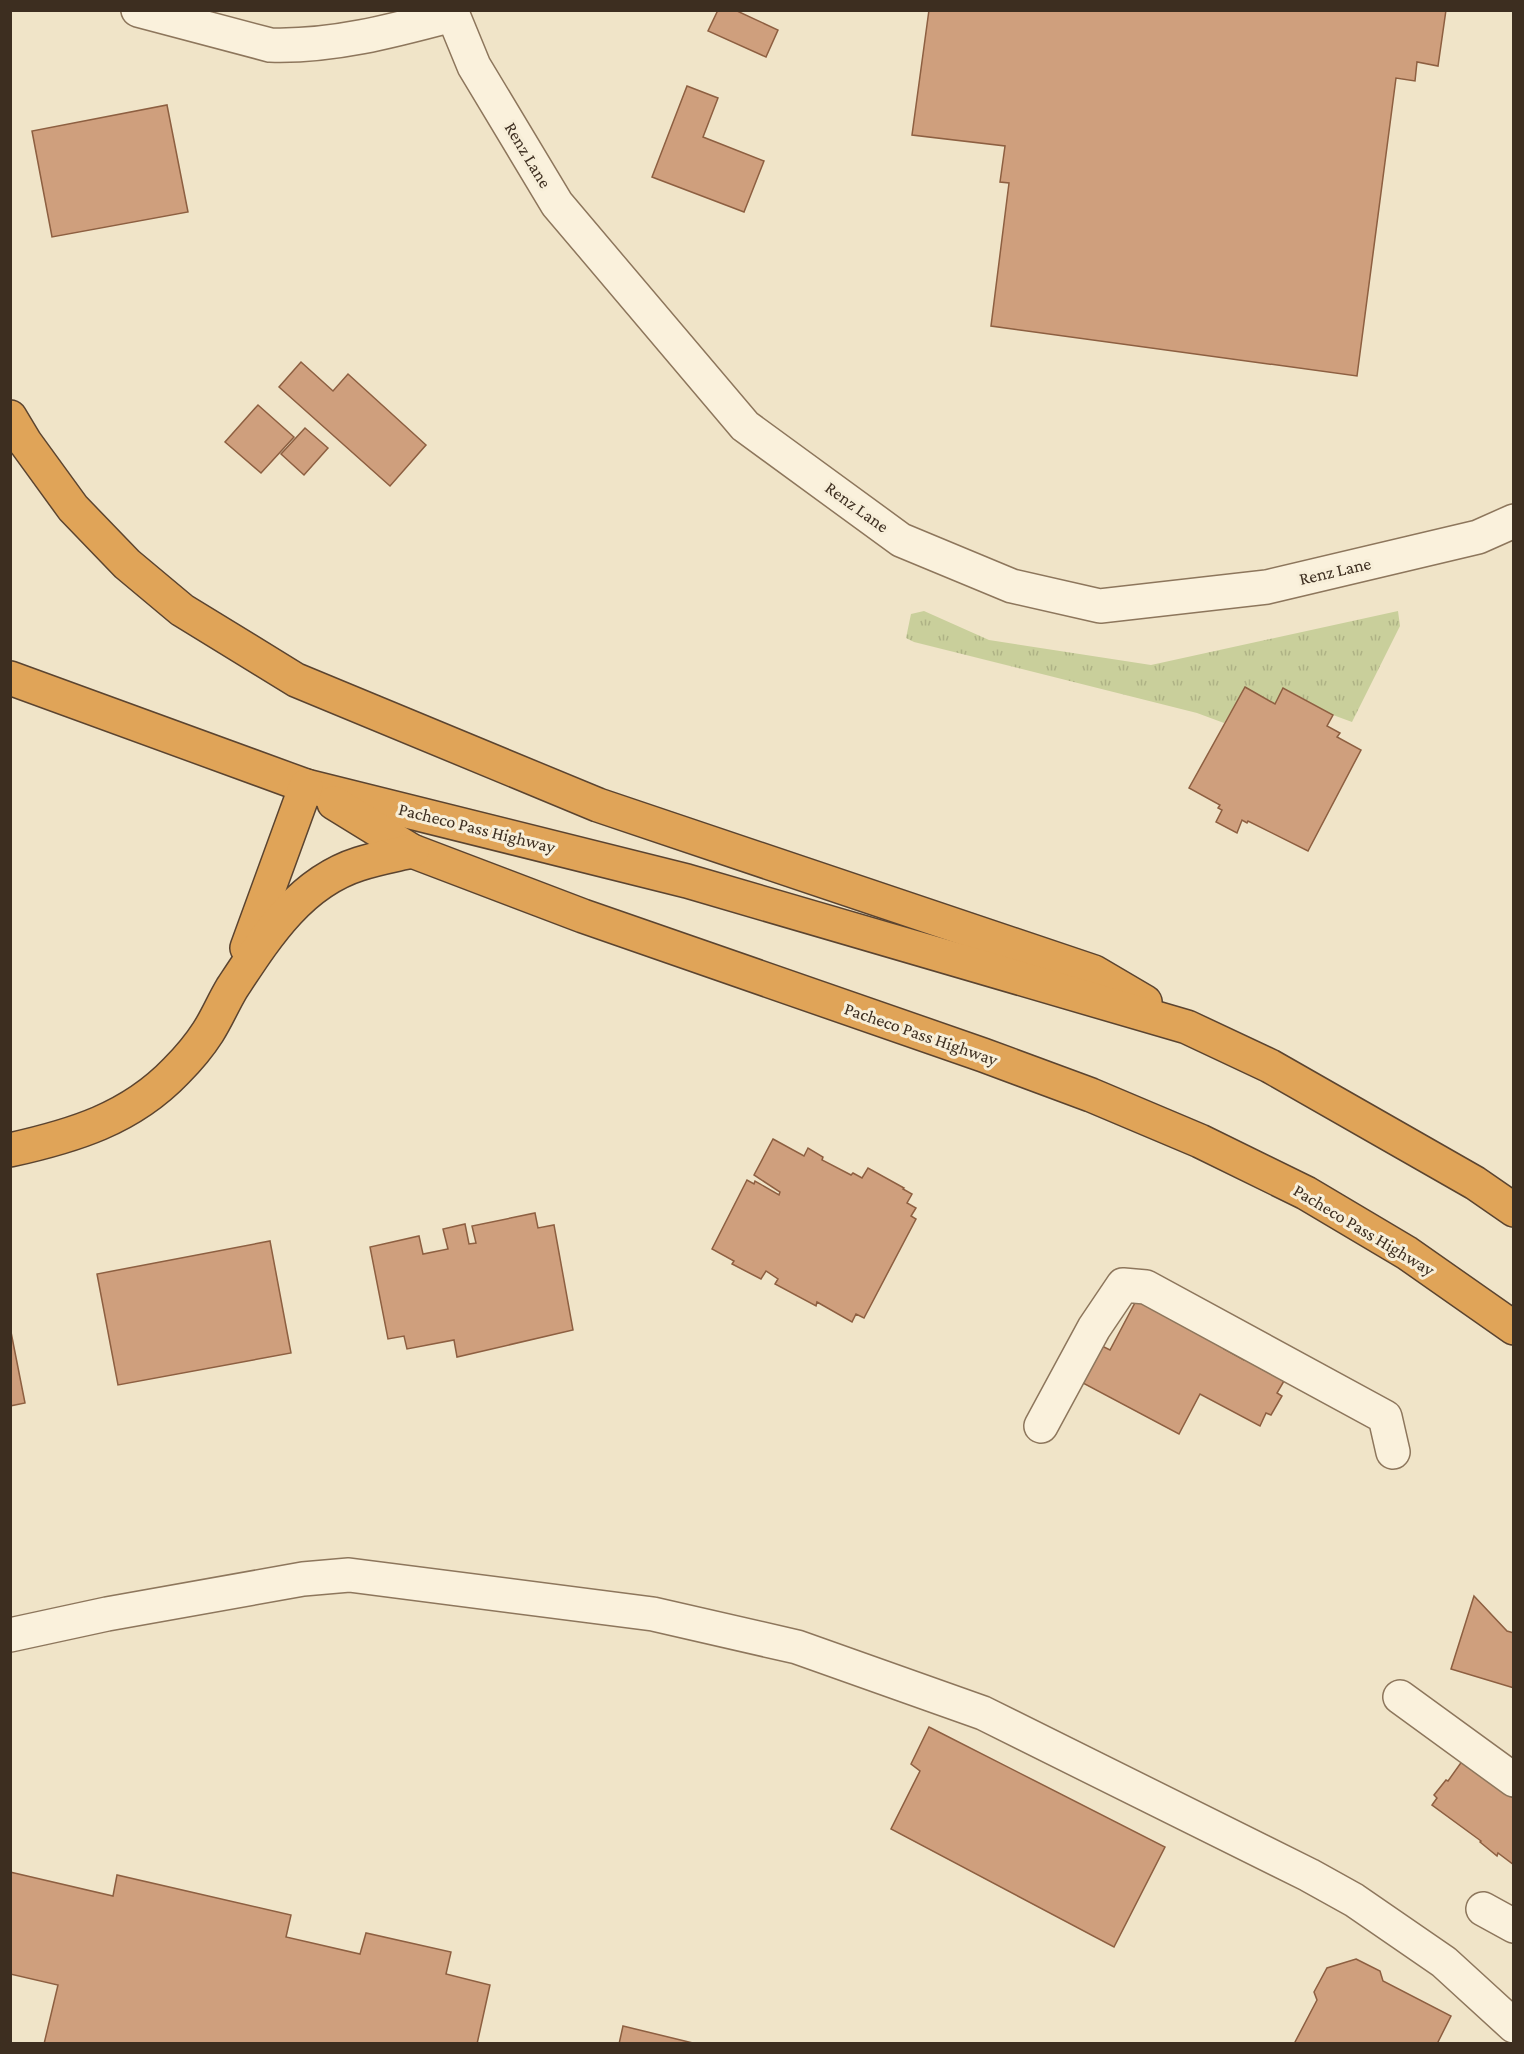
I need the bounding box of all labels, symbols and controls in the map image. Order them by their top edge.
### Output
street label: Renz Lane [501,118,555,192]
street label: Renz Lane [821,477,893,537]
street label: Renz Lane [1297,553,1373,589]
street label: Pacheco Pass Highway [397,799,558,857]
street label: Pacheco Pass Highway [842,998,1001,1070]
street label: Pacheco Pass Highway [1290,1180,1439,1280]

